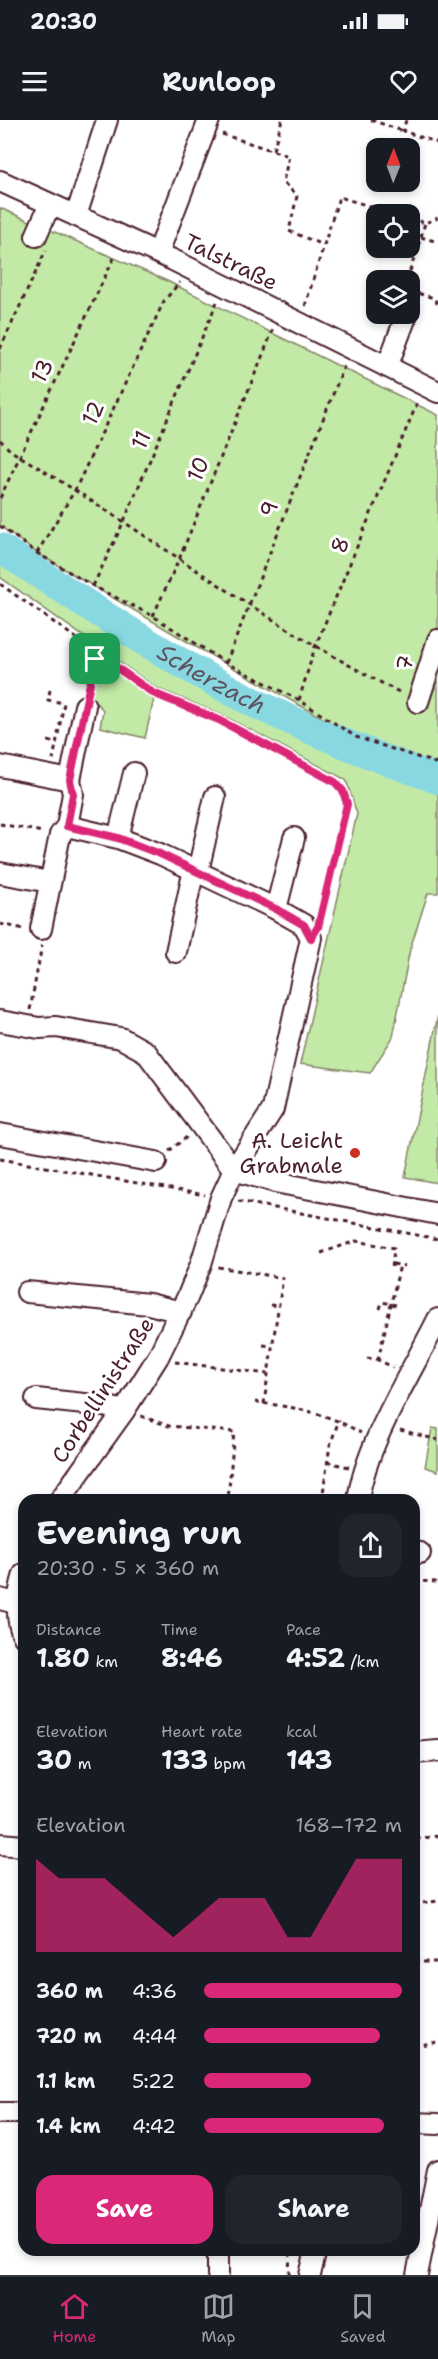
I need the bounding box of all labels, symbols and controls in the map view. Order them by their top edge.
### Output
text: 20:30 [30,7,97,36]
text: Runloop [162,63,276,100]
icon: menu [18,65,51,98]
icon: heart [387,65,420,98]
north arrow [366,138,420,192]
map controls [366,138,420,324]
button: locate [366,204,420,258]
street label: Talstraße [179,227,283,297]
button: layers [366,270,420,324]
street label: 13 [24,354,60,388]
street label: 12 [75,396,111,430]
street label: 11 [124,426,158,454]
street label: 10 [180,452,216,486]
street label: 9 [253,496,285,522]
street label: 8 [324,532,356,558]
pin [69,633,120,684]
water label: Scherzach [151,636,271,722]
icon: arrive [78,642,111,675]
street label: 7 [389,651,421,675]
place label: A. Leicht Grabmale [240,1126,343,1180]
marker: A. Leicht Grabmale [348,1146,362,1160]
street label: Corbellinistraße [45,1312,161,1468]
text: Evening run [36,1510,242,1555]
button: share [339,1514,402,1577]
text: 20:30 · 5 × 360 m [36,1555,219,1581]
text: Distance [36,1619,102,1640]
text: Time [161,1619,198,1640]
text: Pace [286,1619,321,1640]
text: 1.80 [36,1640,90,1675]
text: 8:46 [161,1640,223,1675]
text: 4:52 [286,1640,345,1675]
text: km [90,1651,118,1672]
text: /km [345,1651,379,1672]
text: Elevation [36,1721,108,1742]
text: Heart rate [161,1721,243,1742]
text: kcal [286,1721,317,1742]
text: 30 [36,1742,72,1777]
text: 133 [161,1742,208,1777]
text: 143 [286,1742,332,1777]
text: m [72,1753,92,1774]
text: bpm [208,1753,246,1774]
text: Elevation [36,1812,126,1838]
text: 168–172 m [295,1812,402,1838]
text: 360 m [36,1978,103,2004]
text: 4:36 [132,1978,177,2004]
text: 720 m [36,2023,102,2049]
text: 4:44 [132,2023,177,2049]
text: 1.1 km [36,2068,95,2094]
text: 5:22 [132,2068,175,2094]
text: 1.4 km [36,2113,101,2139]
text: 4:42 [132,2113,176,2139]
button: Save [36,2175,213,2244]
button: Share [225,2175,402,2244]
tab: Home [52,2290,96,2347]
tab: Map [201,2290,235,2347]
tab: Saved [340,2290,386,2347]

